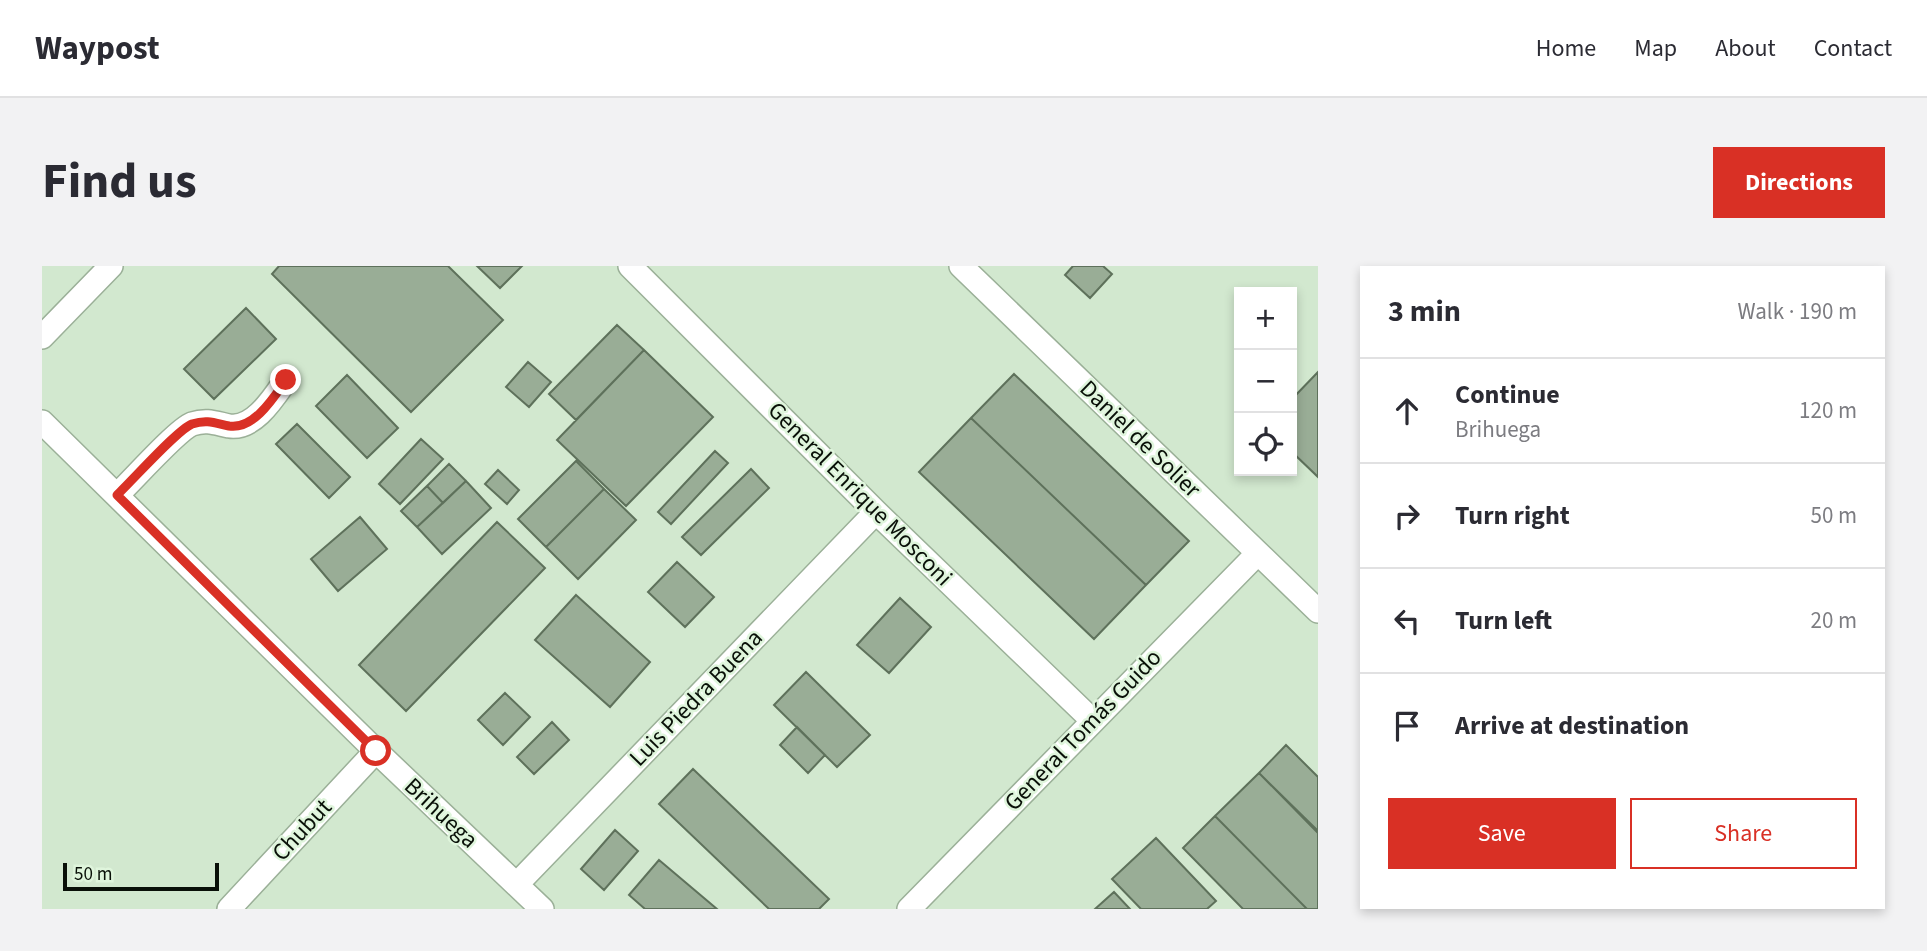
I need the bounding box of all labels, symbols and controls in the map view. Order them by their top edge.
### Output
text: Waypost [35,25,160,72]
text: Home [1536,31,1596,66]
text: Map [1634,31,1677,66]
text: About [1715,31,1776,66]
text: Contact [1814,31,1892,66]
text: Find us [42,147,197,217]
button: Directions [1713,147,1885,218]
map controls [1234,287,1297,476]
button: + [1234,287,1297,350]
text: 3 min [1388,290,1461,333]
text: Walk · 190 m [1738,295,1857,328]
button: − [1234,350,1297,413]
route end [270,364,301,395]
street label: Daniel de Solier [1071,372,1209,507]
text: Continue [1455,376,1560,413]
icon: ahead [1388,392,1426,430]
street label: General Enrique Mosconi [760,394,960,594]
text: 120 m [1799,394,1857,427]
button: locate [1234,413,1297,476]
text: Brihuega [1455,413,1541,446]
icon: right [1388,497,1426,535]
text: Turn right [1455,497,1570,534]
text: 50 m [1810,499,1857,532]
icon: left [1388,602,1426,640]
text: Turn left [1455,602,1552,639]
text: 20 m [1810,604,1857,637]
street label: Luis Piedra Buena [621,621,771,775]
street label: General Tomás Guido [996,641,1170,819]
icon: arrive [1388,707,1426,745]
text: Arrive at destination [1455,707,1689,744]
route start [360,735,391,766]
street label: Brihuega [396,770,486,856]
street label: Chubut [264,791,340,869]
button: Save [1388,798,1616,869]
button: Share [1630,798,1857,869]
scale bar [63,860,219,892]
text: 50 m [74,861,112,888]

